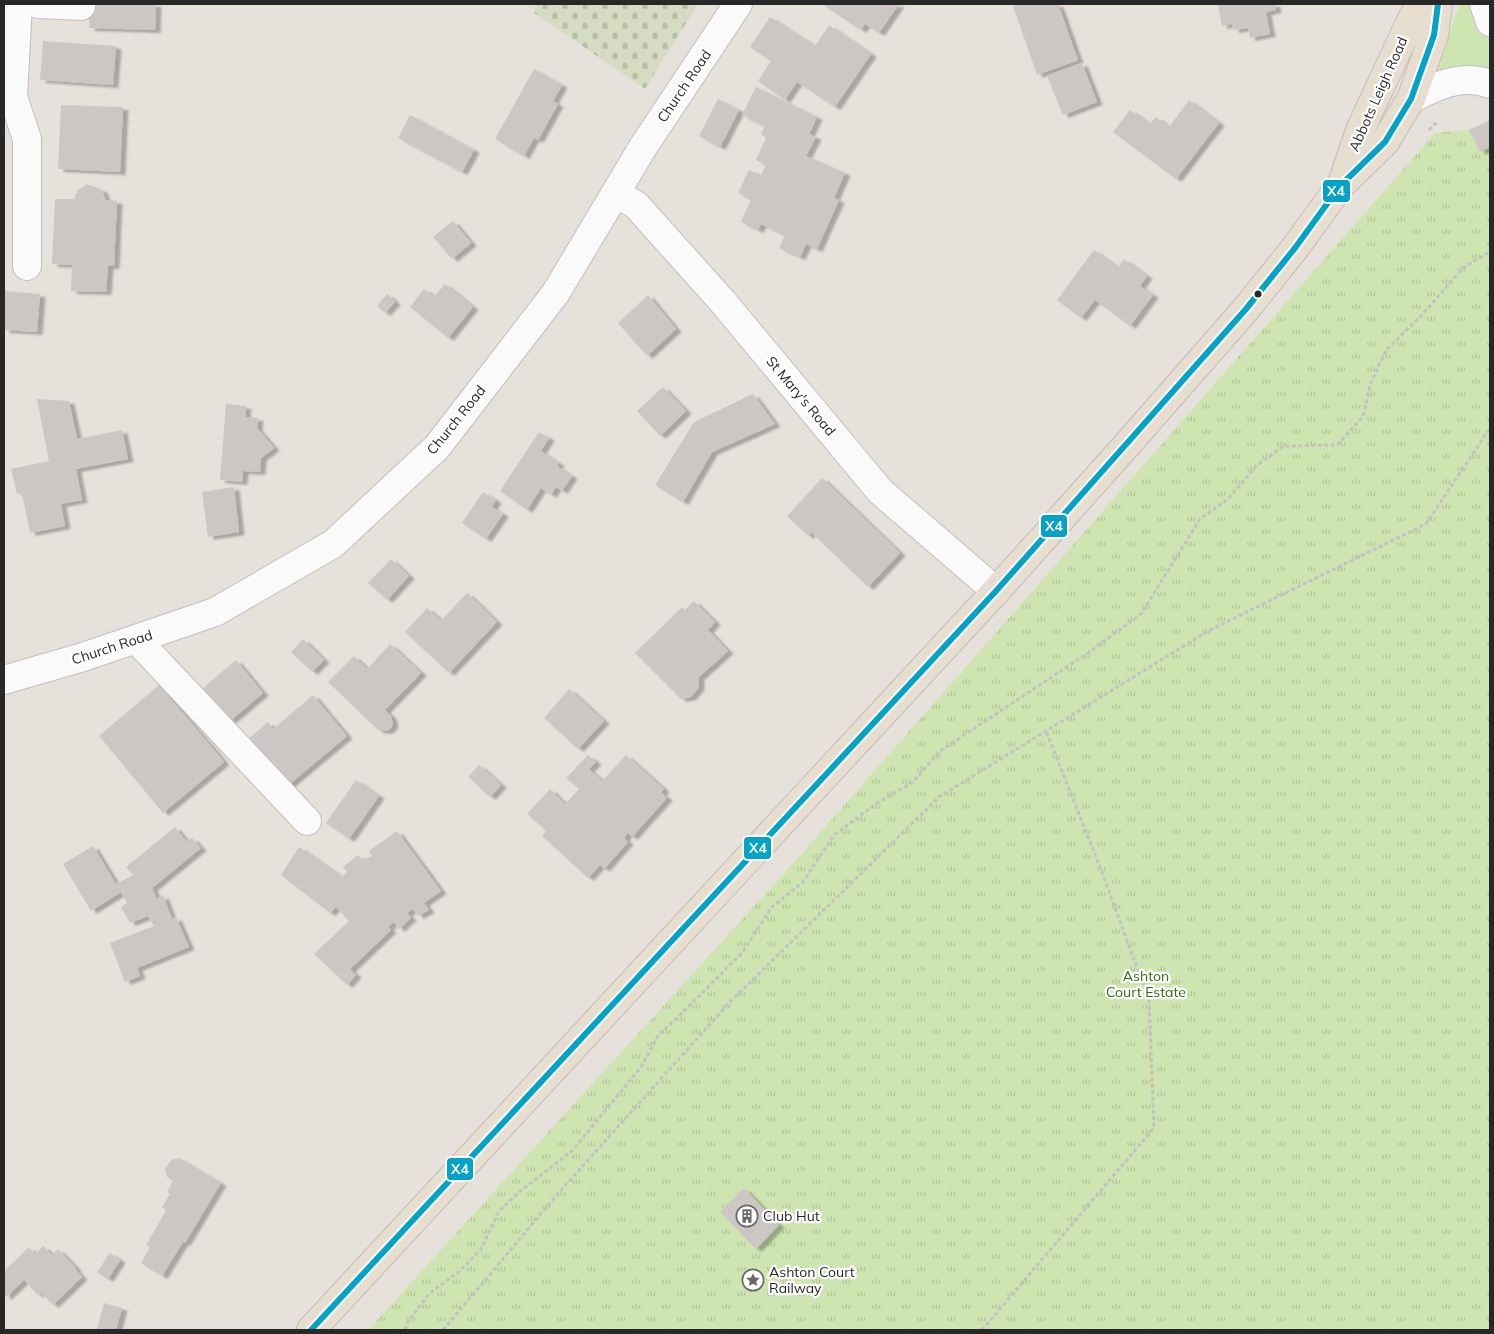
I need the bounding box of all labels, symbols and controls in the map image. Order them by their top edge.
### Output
street label: Abbots Leigh Road [1345,34,1411,154]
street label: Church Road [653,46,715,126]
line badge: X4 [1322,179,1351,203]
text: X4 [1326,182,1345,200]
unlabelled marker [1253,289,1263,299]
street label: St Mary's Road [762,352,840,440]
street label: Church Road [423,382,489,458]
line badge: X4 [1040,514,1068,538]
text: X4 [1044,517,1063,535]
street label: Church Road [69,625,155,669]
line badge: X4 [743,836,772,860]
text: X4 [748,839,767,857]
park label: Ashton Court Estate [1106,967,1186,1001]
line badge: X4 [446,1157,474,1181]
text: X4 [450,1160,469,1178]
building icon: Club Hut [735,1204,759,1228]
place label: Club Hut [763,1207,820,1225]
place label: Ashton Court Railway [769,1263,855,1297]
place icon: Ashton Court Railway [741,1268,765,1292]

